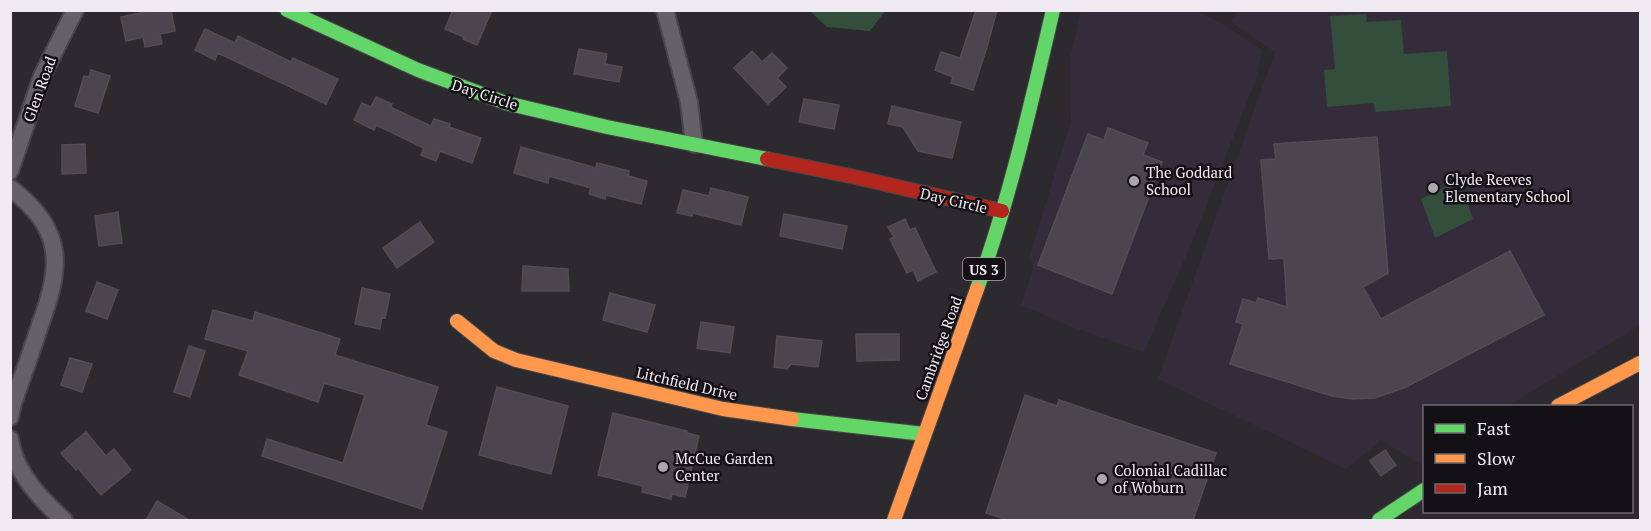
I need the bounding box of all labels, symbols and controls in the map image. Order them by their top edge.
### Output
street label: Glen Road [18,53,60,125]
street label: Day Circle [449,74,521,114]
place label: The Goddard School [1146,162,1232,199]
place label: Clyde Reeves Elementary School [1445,169,1571,206]
marker: The Goddard School [1127,174,1141,188]
marker: Clyde Reeves Elementary School [1426,181,1440,195]
street label: Day Circle [918,183,990,217]
road number: US 3 [963,258,1005,280]
street label: Cambridge Road [910,293,966,403]
street label: Litchfield Drive [635,362,739,404]
legend [1423,405,1633,513]
text: Fast [1477,416,1511,440]
text: Slow [1477,446,1516,470]
place label: McCue Garden Center [675,448,773,485]
marker: McCue Garden Center [656,460,670,474]
place label: Colonial Cadillac of Woburn [1114,460,1227,497]
marker: Colonial Cadillac of Woburn [1095,472,1109,486]
text: Jam [1477,476,1508,500]

